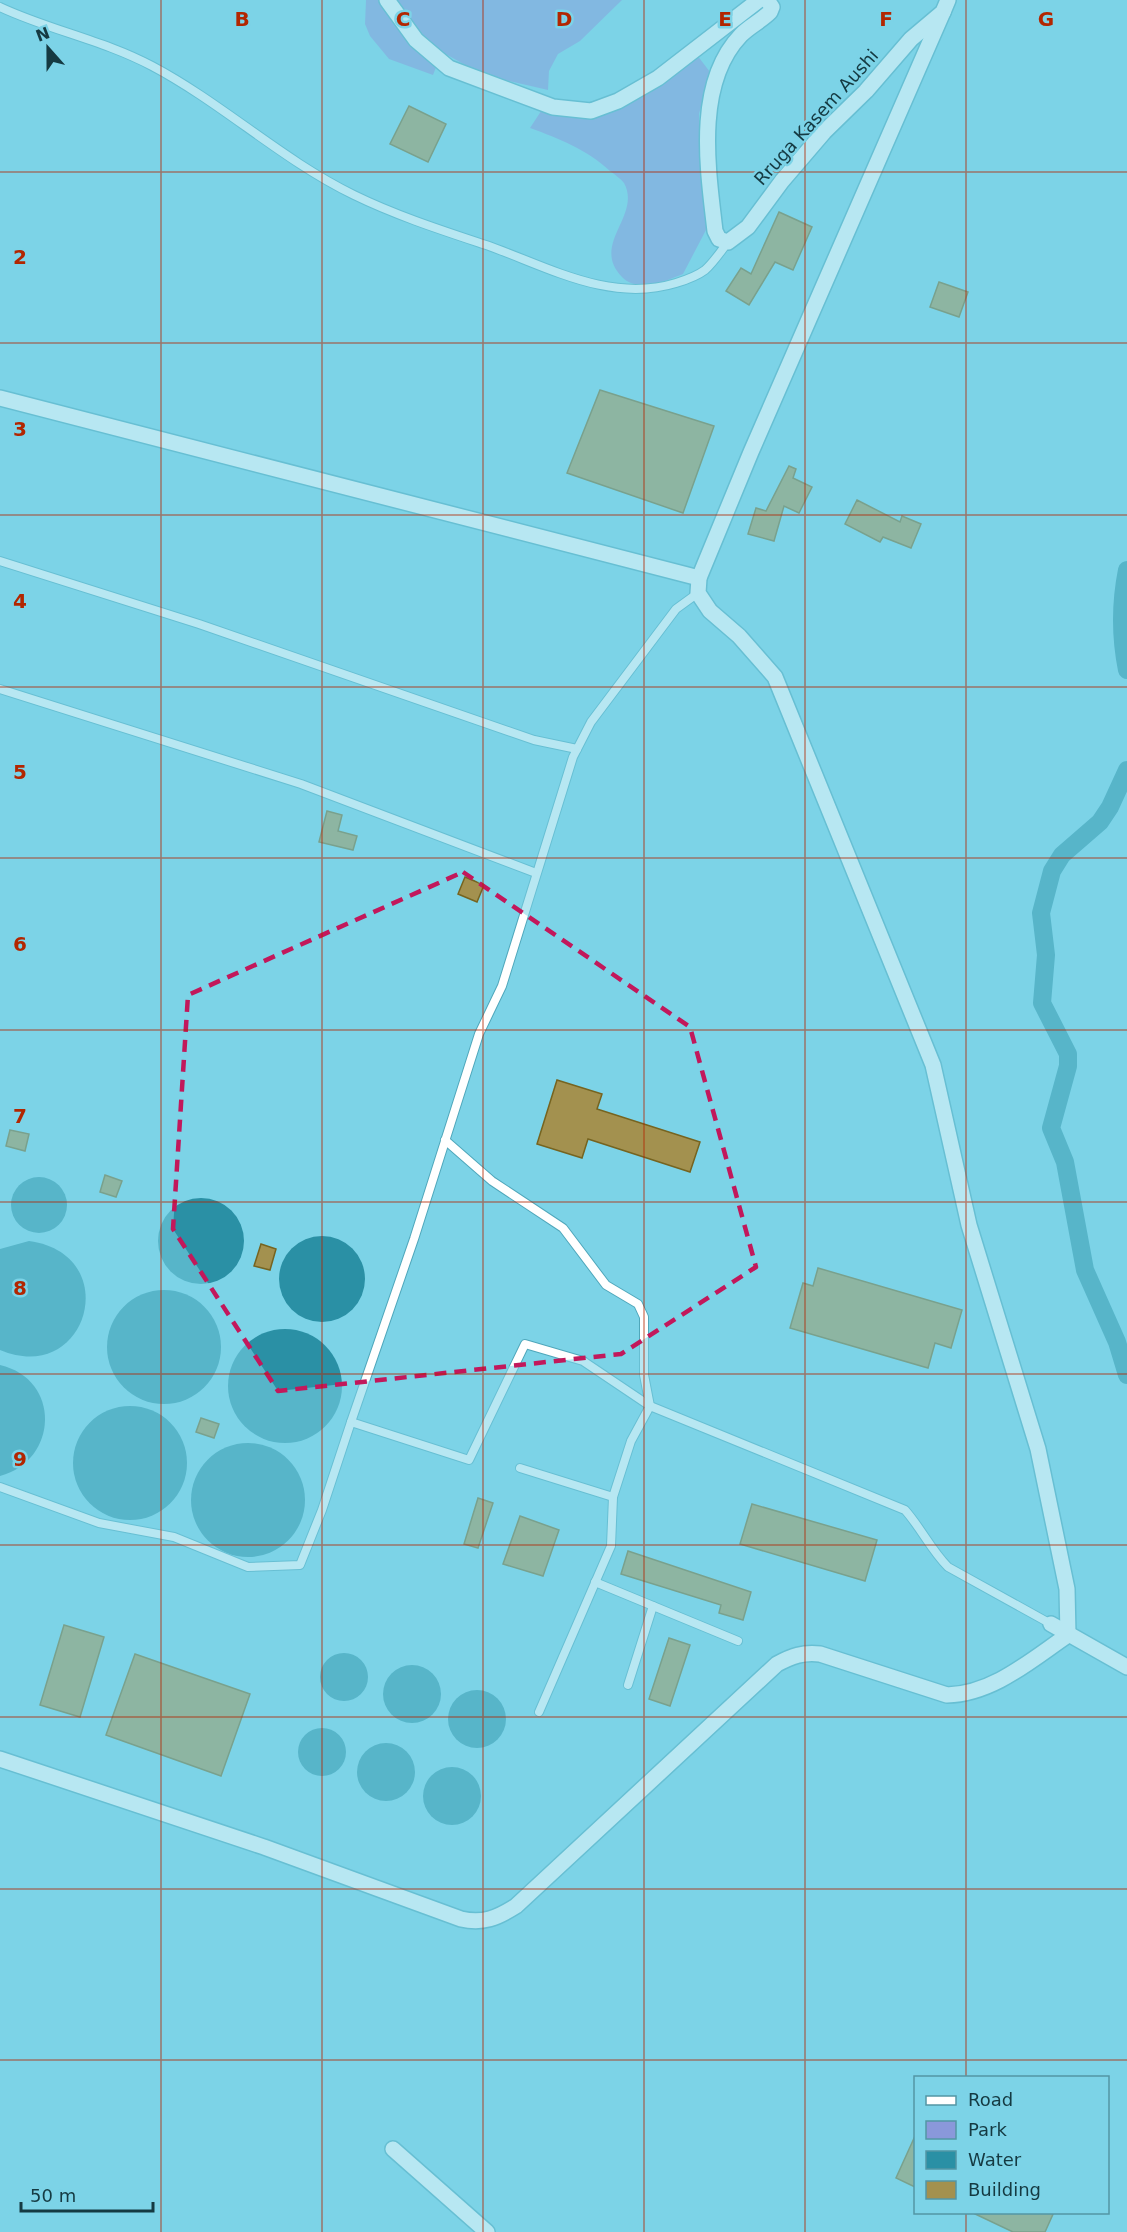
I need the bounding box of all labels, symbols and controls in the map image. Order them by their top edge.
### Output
text: B [234,7,250,31]
text: C [396,7,410,31]
text: D [556,7,572,31]
text: E [718,7,732,31]
text: F [879,7,893,31]
text: G [1038,7,1054,31]
north arrow [18,18,78,78]
text: N [33,23,52,46]
street label: Rruga Kasem Aushi [750,45,882,189]
text: 2 [13,245,27,269]
text: 3 [13,417,27,441]
text: 4 [13,589,27,613]
text: 5 [13,760,27,784]
text: 6 [13,932,27,956]
text: 7 [13,1104,27,1128]
text: 8 [13,1276,27,1300]
text: 9 [13,1447,27,1471]
legend [914,2076,1109,2214]
text: Road [968,2089,1013,2110]
text: Park [968,2119,1007,2140]
text: Water [968,2149,1022,2170]
scale bar [21,2175,153,2213]
text: Building [968,2179,1041,2200]
text: 50 m [30,2185,76,2206]

